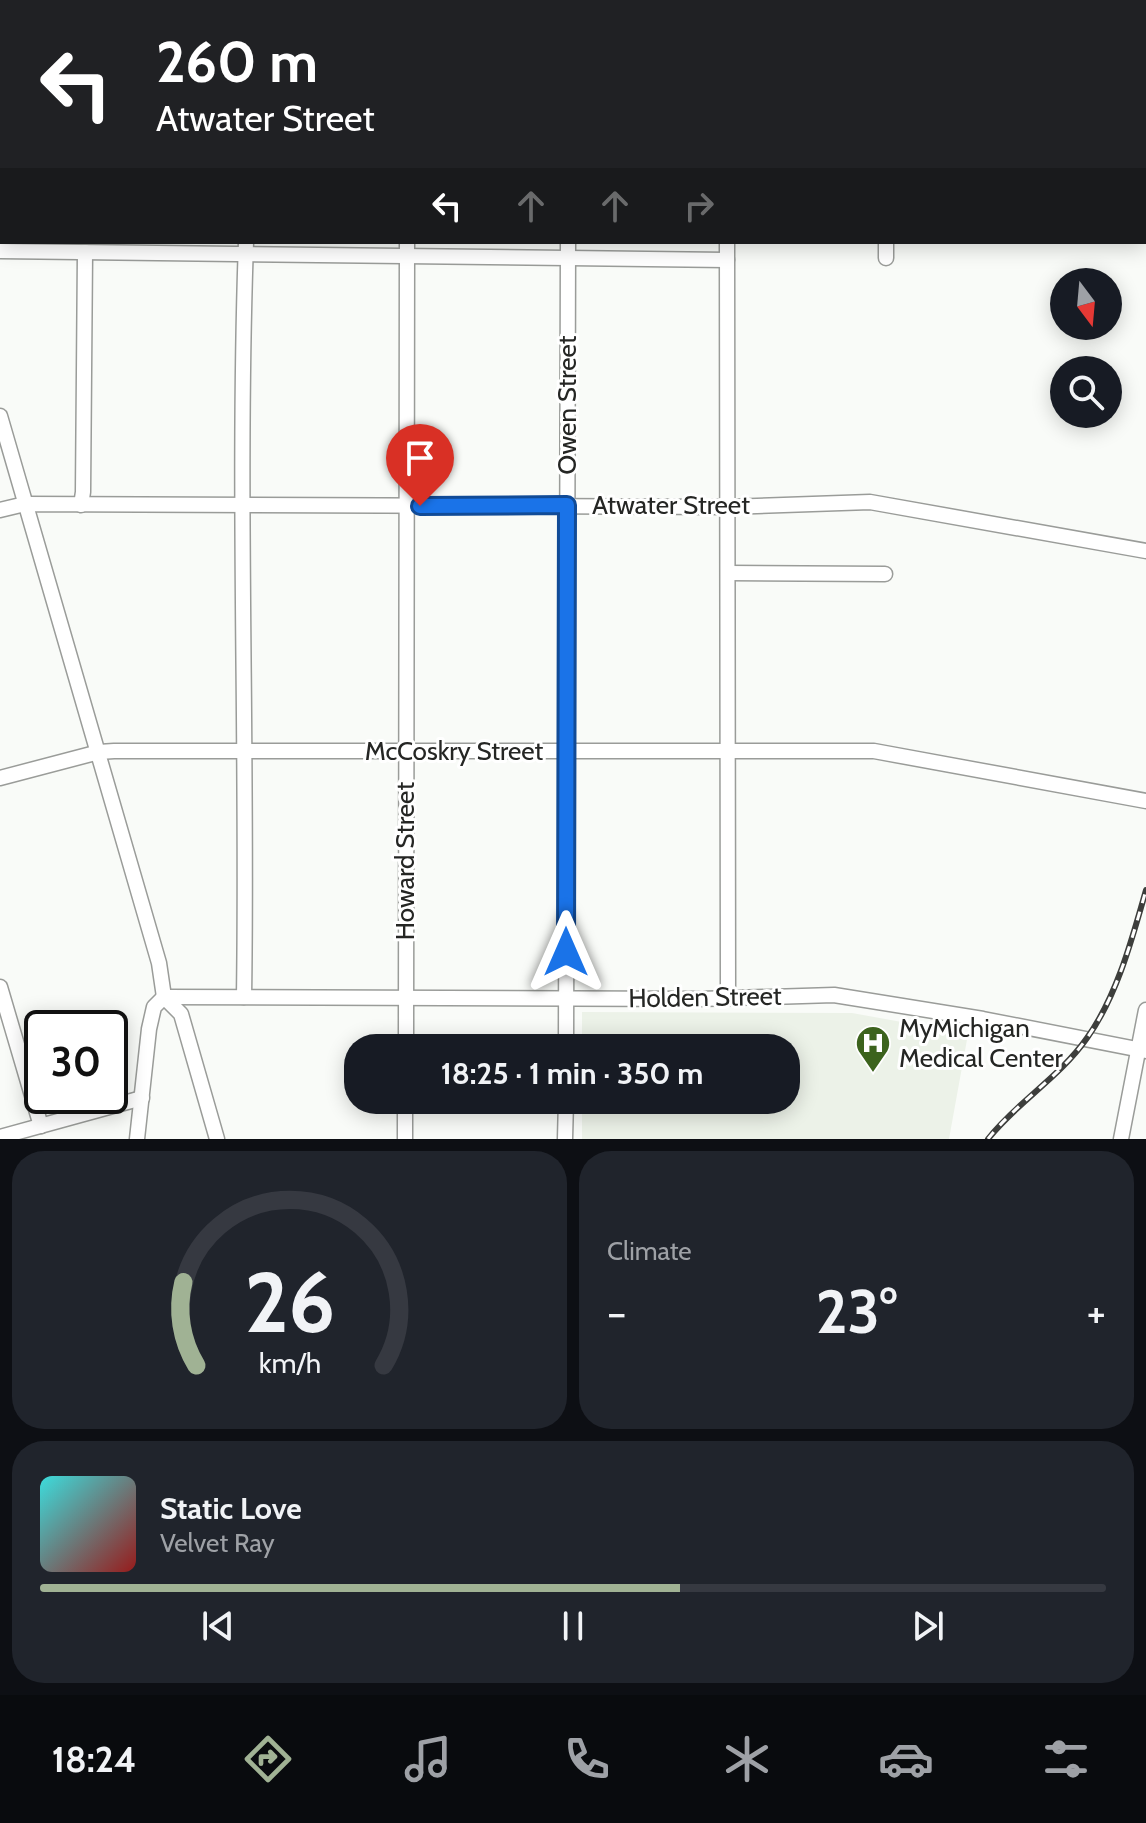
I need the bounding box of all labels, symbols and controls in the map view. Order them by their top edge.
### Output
text: 260 m [156,28,318,96]
icon: left [24,32,128,136]
text: Atwater Street [156,96,375,140]
icon: left [425,184,469,228]
icon: ahead [509,184,553,228]
icon: ahead [593,184,637,228]
icon: right [677,184,721,228]
north arrow [1050,268,1122,340]
map controls [1050,268,1122,428]
street label: Owen Street [551,335,583,475]
button: search [1050,356,1122,428]
pin [386,424,454,506]
icon: arrive [398,436,442,480]
street label: Atwater Street [592,489,750,521]
street label: McCoskry Street [365,735,544,767]
street label: Howard Street [389,782,421,940]
position arrow [524,910,608,994]
street label: Holden Street [628,980,782,1014]
speed limit sign: 30 [24,1010,128,1114]
place label: MyMichigan Medical Center [899,1012,1064,1074]
hospital icon: MyMichigan Medical Center [854,1024,892,1074]
text: 18:25 · 1 min · 350 m [441,1055,703,1092]
text: Climate [607,1235,692,1267]
text: 26 [244,1252,335,1353]
text: 23° [816,1275,897,1348]
text: − [607,1286,626,1339]
text: + [1087,1286,1106,1339]
text: km/h [258,1345,321,1380]
text: Static Love [160,1490,302,1527]
text: Velvet Ray [160,1527,275,1559]
icon: previous [196,1604,240,1648]
icon: pause [551,1604,595,1648]
icon: next [906,1604,950,1648]
icon: directions [240,1731,296,1787]
icon: music [400,1731,456,1787]
icon: phone [559,1731,615,1787]
icon: climate [719,1731,775,1787]
icon: car [878,1731,934,1787]
icon: filters [1038,1731,1094,1787]
text: 18:24 [52,1737,136,1781]

